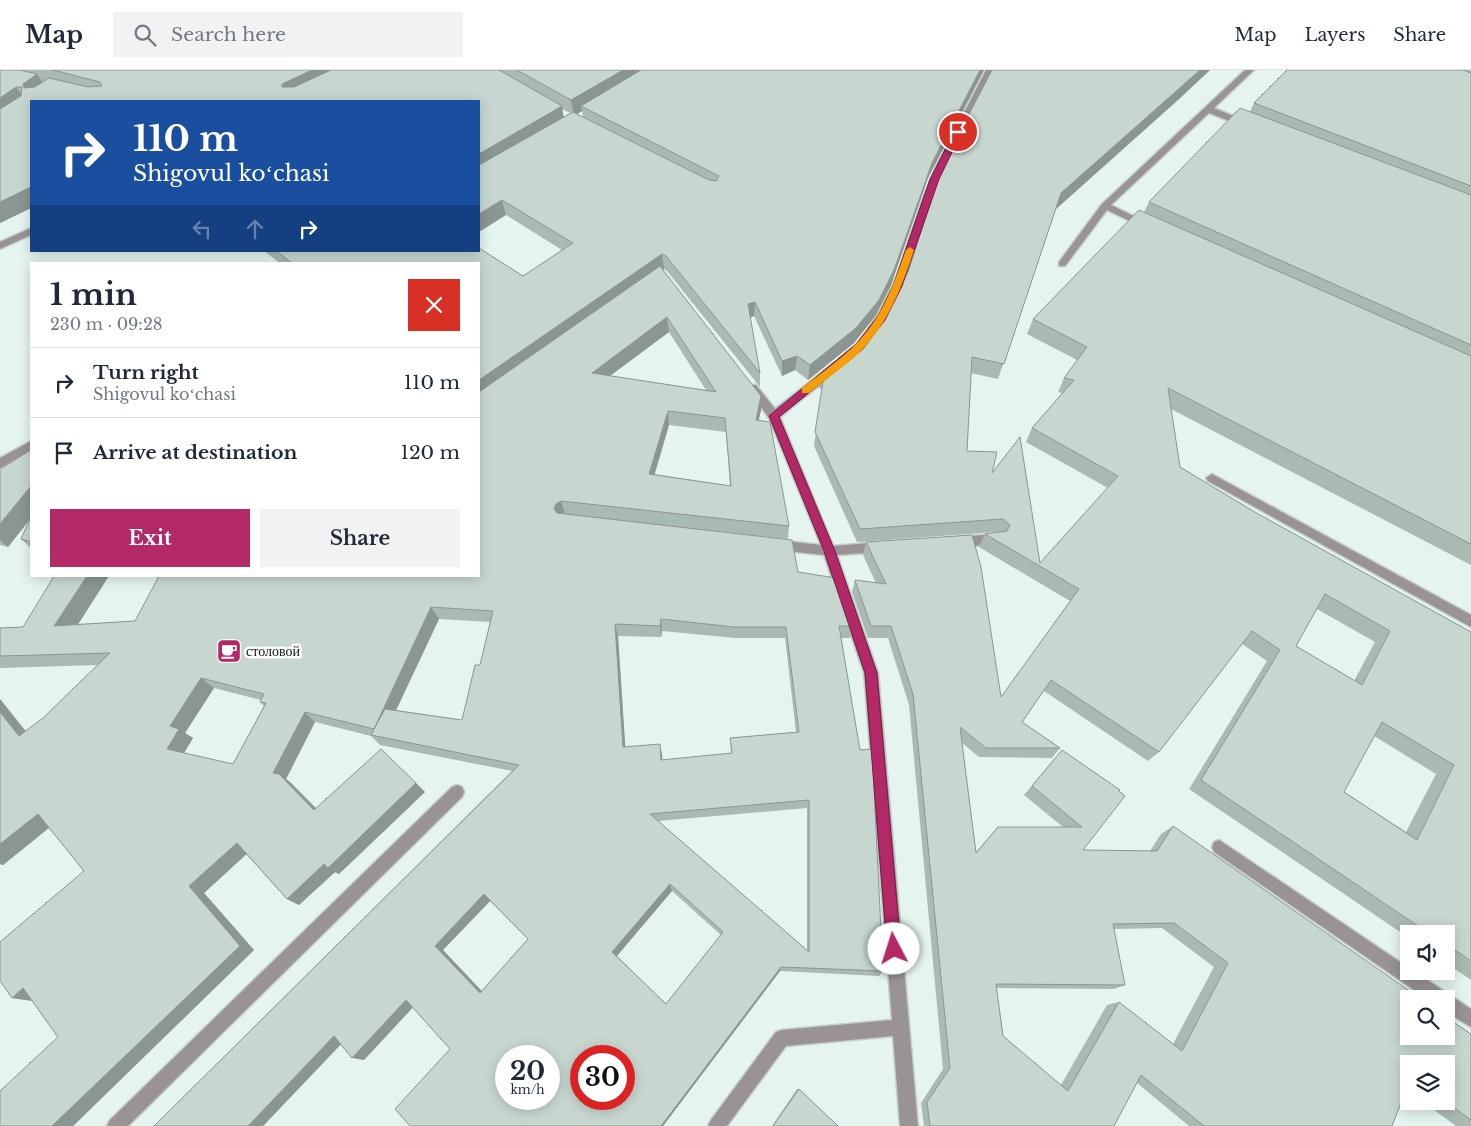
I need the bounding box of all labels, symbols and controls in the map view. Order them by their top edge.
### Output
search box [113,12,463,57]
text: Map [25,20,83,49]
icon: search [131,21,159,49]
text: Search here [171,23,286,46]
text: Map [1235,24,1276,46]
text: Layers [1304,24,1365,46]
text: Share [1393,24,1446,46]
pin [937,111,979,153]
text: 110 m [133,117,238,160]
icon: arrive [944,118,972,146]
icon: right [50,120,115,185]
text: Shigovul koʻchasi [133,160,330,187]
icon: left [188,215,216,243]
icon: ahead [241,215,269,243]
icon: right [294,215,322,243]
text: 1 min [50,276,137,313]
button: close [408,279,460,331]
text: 230 m · 09:28 [50,314,162,334]
text: Turn right [93,361,199,384]
icon: right [50,369,78,397]
text: 110 m [404,371,460,394]
text: Shigovul koʻchasi [93,384,236,404]
icon: arrive [50,439,78,467]
text: Arrive at destination [93,441,297,464]
text: 120 m [400,441,460,464]
button: Exit [50,509,250,567]
button: Share [260,509,460,567]
cafe icon: столовой [216,638,242,664]
place label: столовой [246,642,300,660]
position arrow [867,922,919,974]
map controls [1400,925,1455,1110]
button: sound [1400,925,1455,980]
button: search [1400,990,1455,1045]
speed limit sign: 30 [570,1045,635,1110]
button: layers [1400,1055,1455,1110]
text: 20 [510,1056,545,1087]
text: km/h [510,1082,545,1097]

